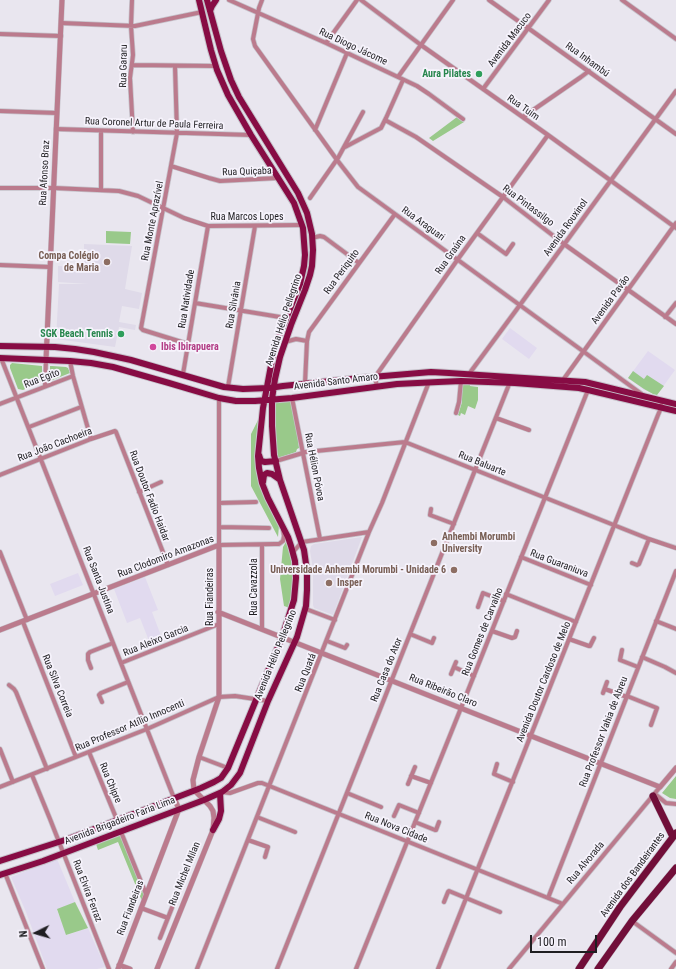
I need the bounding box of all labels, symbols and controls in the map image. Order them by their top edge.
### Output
street label: Avenida Macuco [486,10,534,70]
street label: Rua Diogo Jácome [317,26,389,68]
street label: Rua Inhambú [563,40,611,80]
street label: Rua Gararu [118,44,130,88]
place label: Aura Pilates [422,68,471,80]
marker: Aura Pilates [474,69,484,79]
street label: Rua Tuim [505,93,541,123]
street label: Rua Coronel Artur de Paula Ferreira [85,116,223,132]
street label: Rua Afonso Braz [37,140,53,206]
street label: Rua Quiçaba [222,165,272,179]
street label: Rua Monte Aprazível [139,180,167,262]
street label: Rua Pintassilgo [500,183,556,229]
street label: Avenida Rouxinol [541,197,591,259]
street label: Rua Araguari [399,204,447,244]
street label: Rua Marcos Lopes [211,211,283,223]
street label: Rua Graúna [433,233,469,277]
street label: Rua Periquito [322,247,362,297]
place label: Compa Colégio de Maria [38,250,99,274]
marker: Compa Colégio de Maria [102,257,112,267]
street label: Rua Natividade [176,269,198,329]
street label: Avenida Hélio Pellegrino [263,273,305,367]
street label: Avenida Pavão [589,273,633,327]
street label: Rua Silvânia [224,280,244,330]
place label: SGK Beach Tennis [40,328,113,340]
marker: SGK Beach Tennis [116,329,126,339]
place label: Ibis Ibirapuera [161,341,219,353]
marker: Ibis Ibirapuera [148,342,158,352]
street label: Rua Egito [22,367,62,391]
street label: Avenida Santo Amaro [293,371,379,393]
street label: Rua João Cachoeira [16,425,94,465]
street label: Rua Hélion Póvoa [301,432,327,502]
street label: Rua Doutor Fadio Haidar [126,449,172,543]
street label: Rua Baluarte [456,449,508,479]
place label: Anhembi Morumbi University [442,531,515,554]
street label: Rua Clodomiro Amazonas [116,533,216,581]
marker: Anhembi Morumbi University [429,538,439,548]
street label: Rua Santa Justina [80,545,116,615]
street label: Rua Guaraniuva [528,547,590,581]
street label: Rua Cavazzola [248,558,260,616]
place label: Universidade Anhembi Morumbi - Unidade 6 [270,564,446,576]
marker: Universidade Anhembi Morumbi - Unidade 6 [449,565,459,575]
street label: Rua Fiandeiras [204,568,216,626]
place label: Insper [337,577,362,589]
marker: Insper [324,578,334,588]
street label: Rua Gomes de Carvalho [460,586,506,678]
street label: Avenida Hélio Pellegrino [252,608,300,702]
street label: Avenida Doutor Cardoso de Melo [514,620,574,744]
street label: Rua Aleixo Garcia [122,622,190,660]
street label: Rua Casa do Ator [369,636,405,704]
street label: Rua Quatá [293,652,319,694]
street label: Rua Silva Correia [39,653,75,719]
street label: Rua Ribeirão Claro [407,672,479,710]
street label: Rua Professor Vahia de Abreu [577,675,631,789]
street label: Rua Professor Atílio Innocenti [74,698,186,754]
street label: Rua Chipre [96,761,124,805]
street label: Avenida Brigadeiro Faria Lima [63,794,177,848]
street label: Rua Nova Cidade [363,810,429,846]
street label: Avenida dos Bandeirantes [598,830,668,920]
street label: Rua Alvorada [565,839,607,887]
street label: Rua Michel Milan [167,840,203,908]
street label: Rua Elvira Ferraz [70,858,104,924]
street label: Rua Fiandeiras [115,879,147,937]
north arrow [16,913,56,953]
scale bar [532,927,599,953]
text: N [17,930,30,938]
text: 100 m [537,935,567,949]

